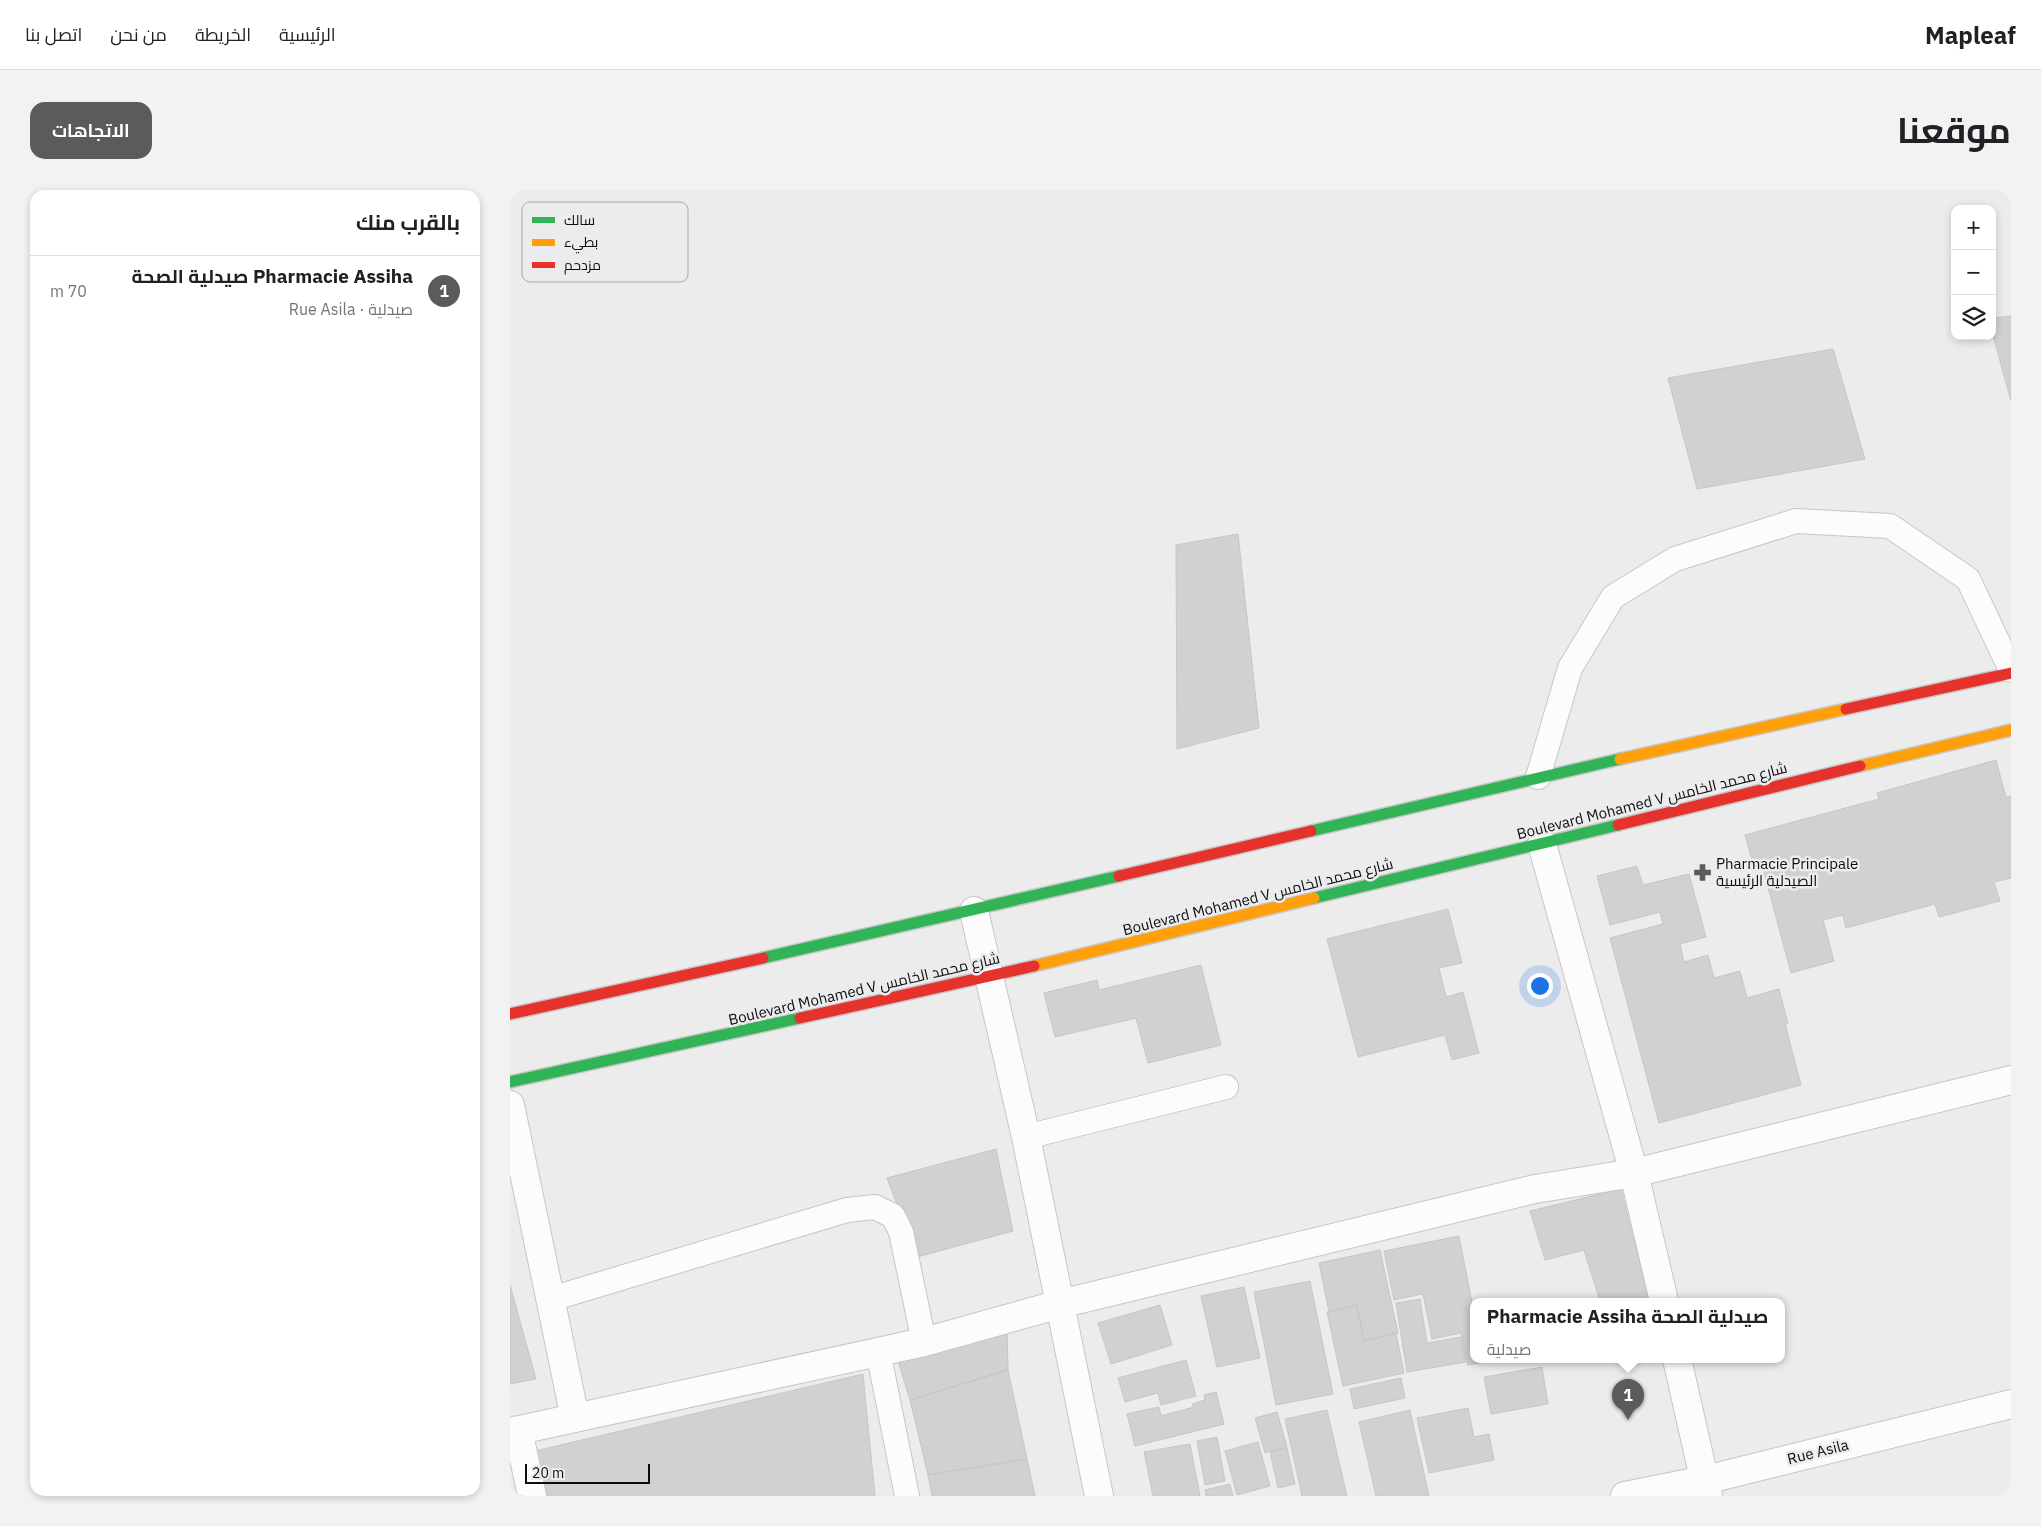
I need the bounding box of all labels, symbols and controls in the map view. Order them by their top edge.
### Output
text: Mapleaf [1925,19,2016,51]
text: اتصل بنا [25,23,82,46]
text: من نحن [110,23,167,46]
text: الخريطة [195,23,251,46]
text: الرئيسية [279,23,336,46]
button: الاتجاهات [30,102,152,159]
text: موقعنا [1897,107,2011,153]
legend [522,202,688,282]
map controls [1951,205,1996,340]
button: + [1951,205,1996,250]
text: بالقرب منك [356,208,460,236]
text: سالك [564,211,595,229]
text: بطيء [564,233,598,254]
button: − [1951,250,1996,295]
text: مزدحم [564,256,601,275]
text: Pharmacie Assiha صيدلية الصحة [131,264,413,288]
text: 70 m [50,281,87,301]
text: 1 [439,281,449,301]
button: layers [1951,295,1996,340]
text: صيدلية · Rue Asila [289,299,413,319]
street label: Boulevard Mohamed V شارع محمد الخامس [1515,758,1790,845]
street label: Boulevard Mohamed V شارع محمد الخامس [1121,854,1396,941]
place label: Pharmacie Principale الصيدلية الرئيسية [1716,854,1858,890]
pharmacy icon: Pharmacie Principale الصيدلية الرئيسية [1692,863,1712,883]
street label: Boulevard Mohamed V شارع محمد الخامس [726,948,1002,1031]
your location [1527,973,1553,999]
popup [1470,1298,1785,1363]
text: Pharmacie Assiha صيدلية الصحة [1487,1304,1768,1328]
text: صيدلية [1487,1339,1531,1359]
pin: 1 [1612,1379,1644,1420]
street label: Rue Asila [1785,1435,1851,1468]
scale bar [525,1461,650,1484]
text: 20 m [532,1464,564,1482]

